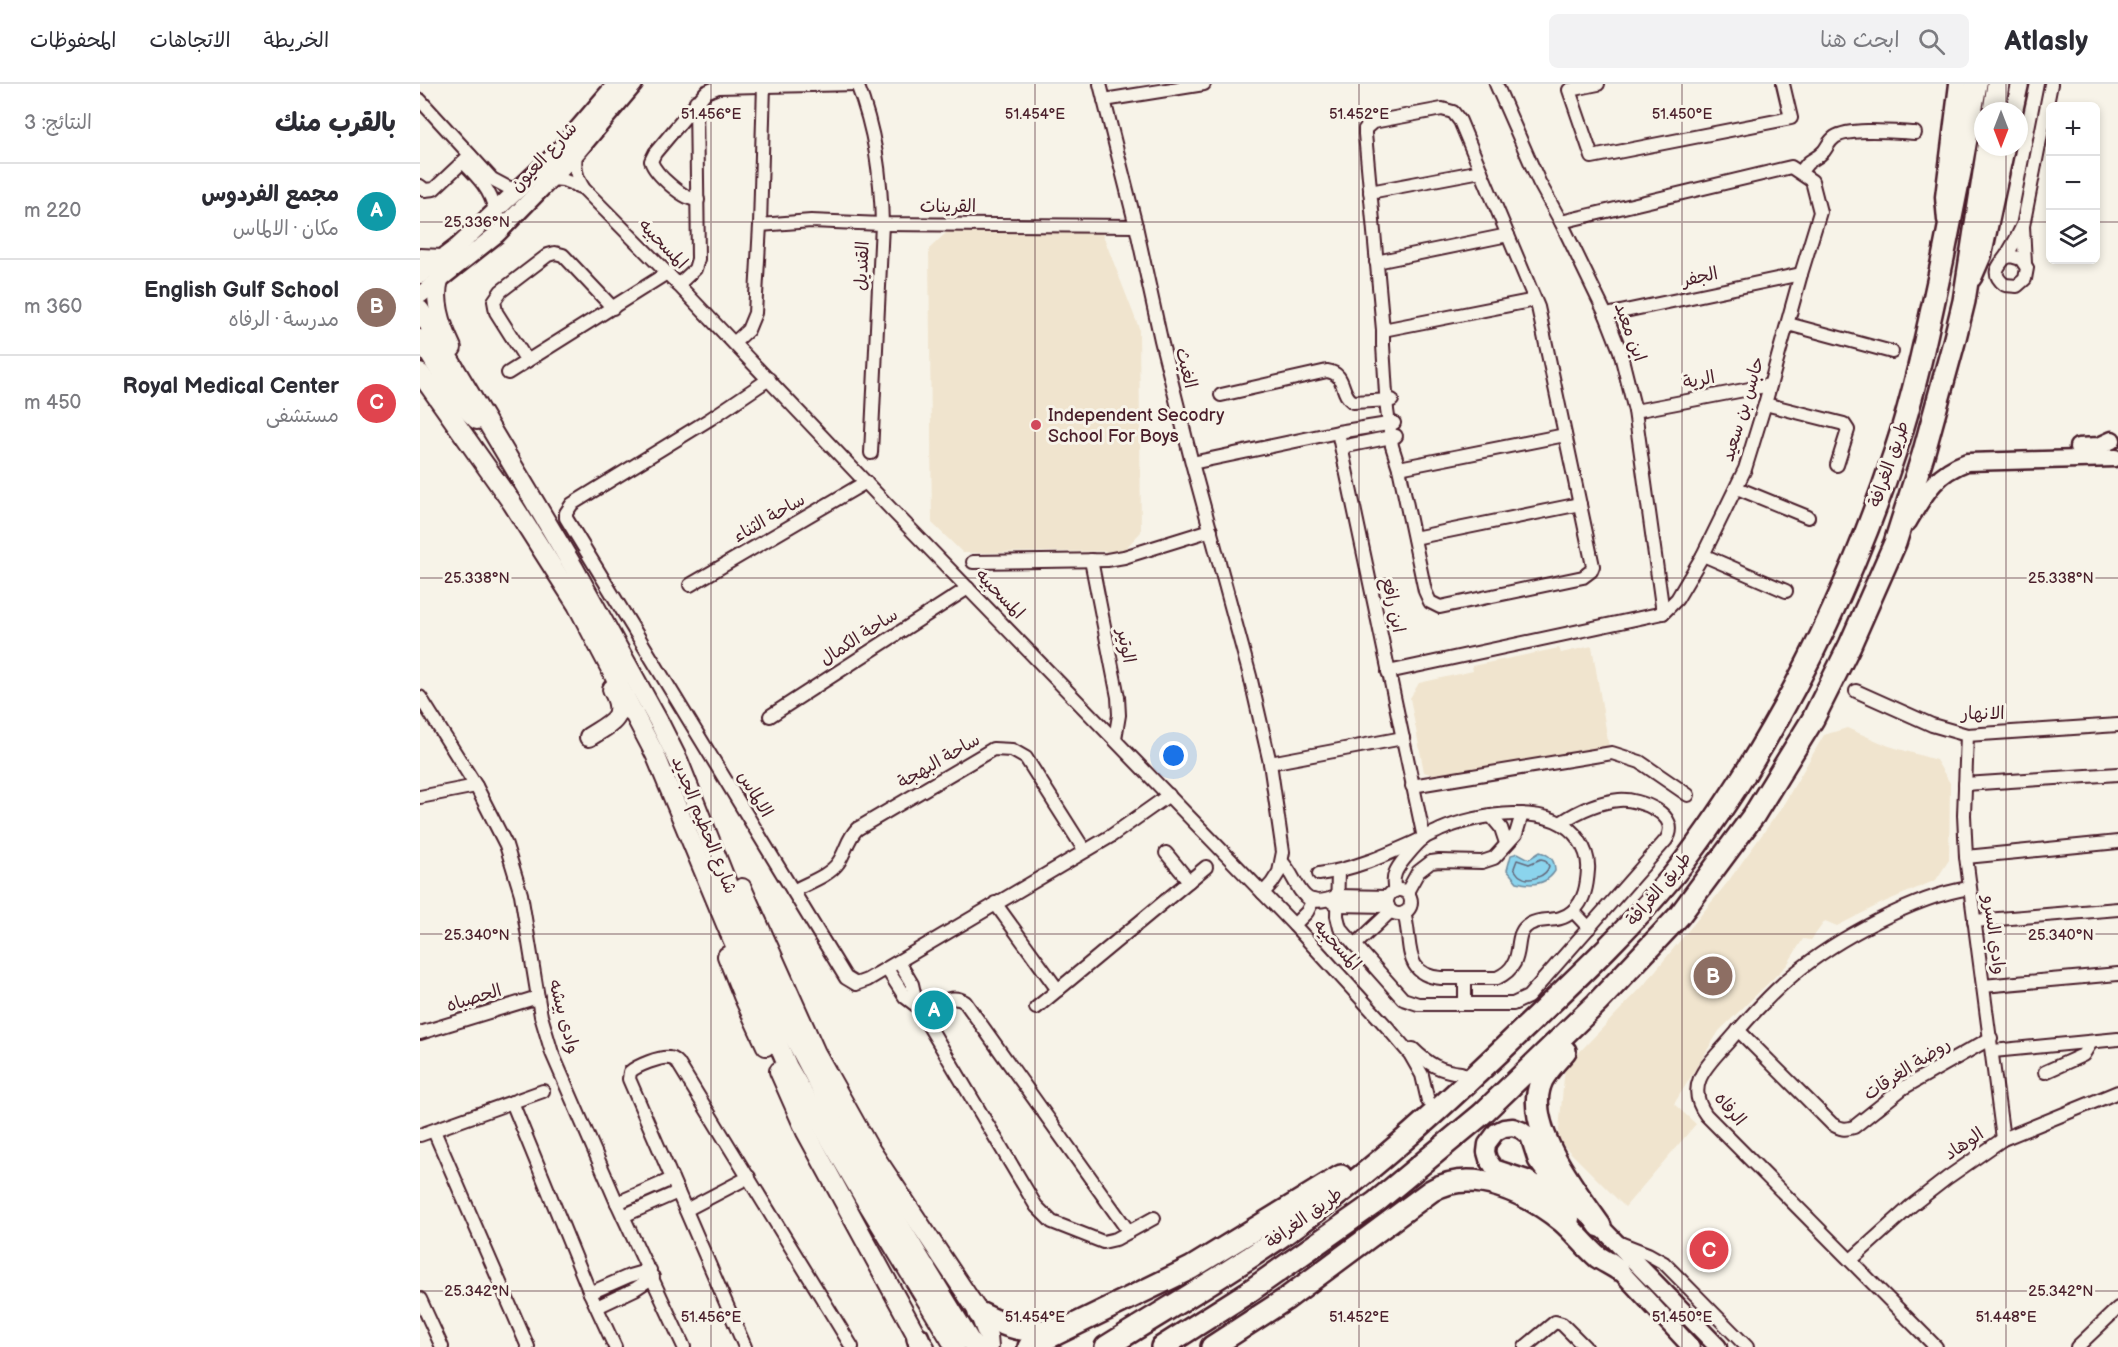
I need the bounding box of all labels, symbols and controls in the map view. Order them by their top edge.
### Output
search box [1549,14,1969,68]
icon: search [1915,25,1948,58]
text: Atlasly [2005,25,2088,58]
text: ابحث هنا [1820,27,1900,54]
text: المحفوظات [30,28,116,53]
text: الاتجاهات [149,28,231,53]
text: الخريطة [264,28,329,53]
north arrow [1974,102,2028,156]
map controls [2046,102,2100,264]
button: + [2046,102,2100,156]
text: 51.456°E [681,105,741,124]
text: 51.454°E [1005,105,1065,124]
text: 51.452°E [1329,105,1389,124]
text: 51.450°E [1652,105,1712,124]
text: بالقرب منك [275,108,396,139]
text: النتائج: 3 [24,111,92,135]
street label: شارع العيون [506,118,582,197]
button: − [2046,156,2100,210]
text: مجمع الفردوس [201,181,339,208]
street label: القرينات [920,196,976,217]
text: 220 m [24,199,81,223]
text: A [370,199,383,223]
button: layers [2046,210,2100,264]
text: 25.336°N [444,213,510,232]
street label: المسحبيه [634,215,692,273]
text: مكان · الالماس [233,217,339,241]
street label: القنديل [850,241,874,291]
street label: الجفر [1678,263,1720,291]
text: English Gulf School [144,277,339,304]
text: 360 m [24,295,82,319]
text: B [369,295,384,319]
street label: ابن معبد [1610,300,1650,364]
text: مدرسة · الرفاه [229,308,339,332]
street label: الغيث [1171,345,1201,391]
street label: حابس بن سعيد [1717,354,1769,464]
street label: الرية [1681,367,1717,393]
text: Royal Medical Center [123,373,339,400]
text: 450 m [24,391,81,415]
text: C [369,391,384,415]
text: مستشفى [266,404,339,428]
place label: Independent Secodry School For Boys [1048,405,1225,447]
marker: Independent Secodry School For Boys [1029,418,1043,432]
street label: طريق الغرافة [1864,418,1914,510]
street label: ساحة الثناء [729,489,809,547]
street label: المسحبيه [971,565,1029,623]
text: 25.338°N [444,569,510,588]
text: 25.338°N [2028,569,2094,588]
street label: ابن رافع [1375,575,1409,635]
street label: ساحة الكمال [816,604,902,670]
street label: الوتير [1111,625,1140,665]
street label: الانهار [1959,703,2005,724]
street label: ساحة البهجة [894,729,984,793]
your location [1159,741,1188,770]
street label: شارع الحطيم الجديد [664,753,741,898]
street label: الالماس [733,767,777,821]
street label: طريق الغرافة [1622,848,1696,930]
street label: وادي السرو [1976,892,2010,976]
street label: المسحبيه [1309,915,1365,975]
text: 25.340°N [444,926,510,945]
text: 25.340°N [2028,926,2094,945]
pin: B [1694,954,1732,998]
street label: وادى بيشه [544,977,584,1057]
street label: الحصباه [444,980,504,1016]
pin: A [914,988,954,1032]
street label: روضة الغرقات [1860,1033,1954,1105]
street label: الرفاه [1710,1088,1750,1130]
street label: الوهاد [1940,1123,1988,1165]
street label: طريق الغرافة [1262,1183,1346,1253]
pin: C [1690,1228,1728,1272]
text: 25.342°N [444,1282,510,1301]
text: 25.342°N [2028,1282,2094,1301]
text: 51.456°E [681,1308,741,1327]
text: 51.454°E [1005,1308,1065,1327]
text: 51.452°E [1329,1308,1389,1327]
text: 51.450°E [1652,1308,1712,1327]
text: 51.448°E [1975,1308,2037,1327]

